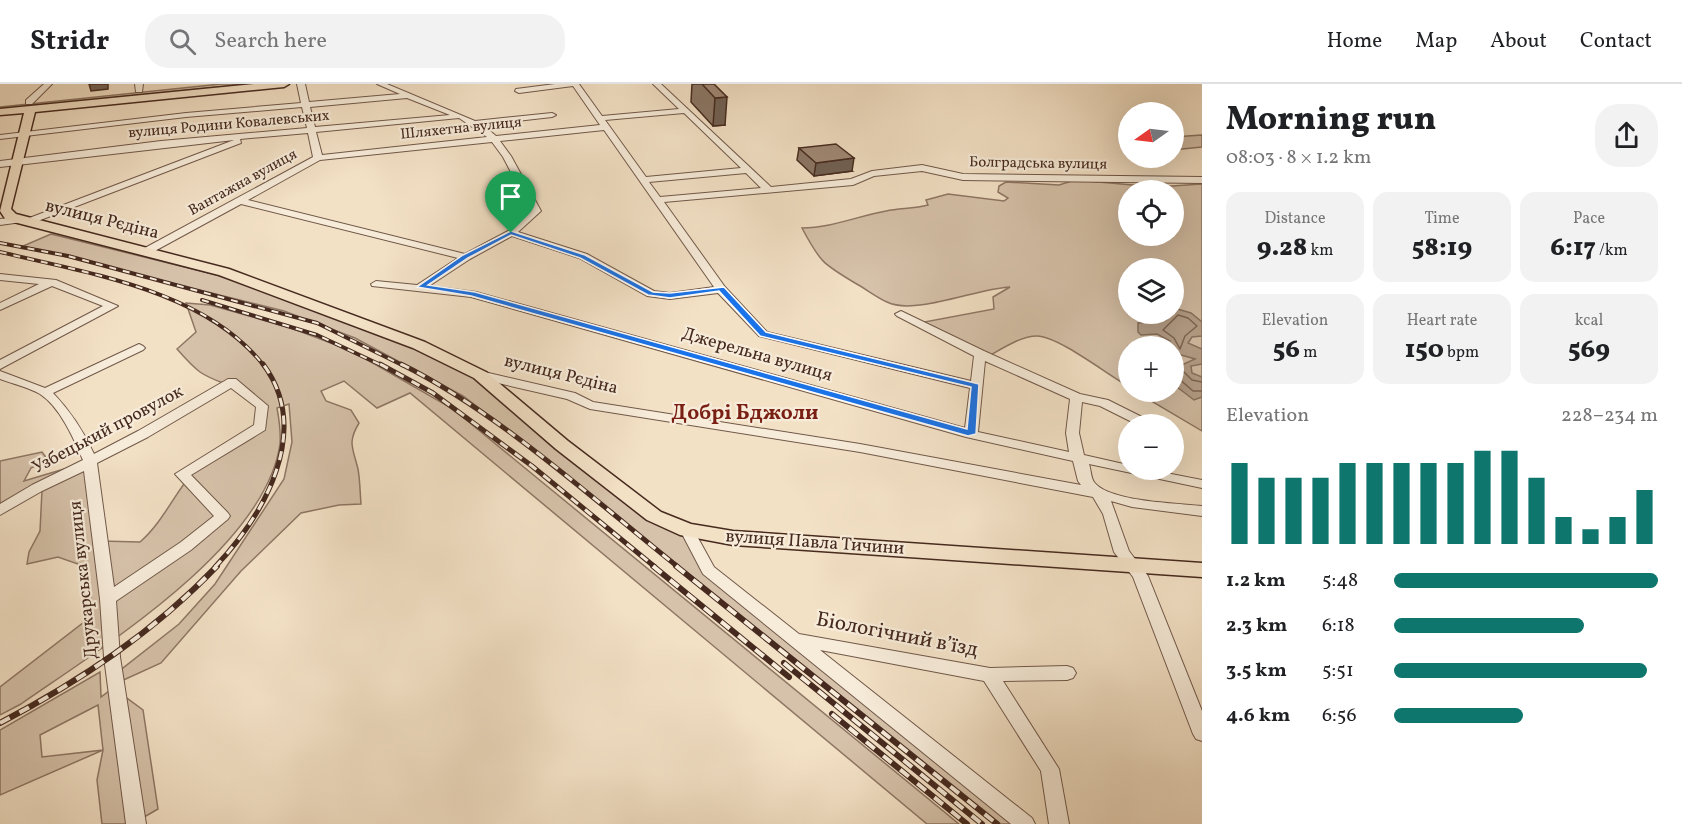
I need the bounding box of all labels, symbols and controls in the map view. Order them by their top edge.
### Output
search box [145,14,565,68]
text: Stridr [30,22,109,61]
icon: search [166,25,199,58]
text: Search here [214,26,327,57]
text: Home [1327,27,1382,56]
text: Map [1415,27,1457,56]
text: About [1490,27,1547,56]
text: Contact [1580,27,1652,56]
text: Morning run [1226,98,1436,144]
north arrow [1118,102,1184,168]
map controls [1118,102,1184,480]
button: share [1595,104,1658,167]
street label: вулиця Родини Ковалевських [128,106,331,144]
street label: Шляхетна вулиця [399,112,523,146]
street label: Вантажна вулиця [185,144,301,222]
text: 08:03 · 8 × 1.2 km [1226,144,1372,172]
street label: Болградська вулиця [969,152,1107,176]
pin [485,171,536,233]
icon: arrive [494,180,527,213]
button: locate [1118,180,1184,246]
street label: вулиця Рєдіна [43,194,162,246]
text: Distance [1264,208,1326,230]
text: Time [1424,208,1460,230]
text: Pace [1573,208,1605,230]
text: 9.28 [1257,230,1307,266]
text: 58:19 [1412,230,1472,266]
text: 6:17 [1550,230,1596,266]
text: km [1307,240,1333,262]
text: /km [1596,240,1628,262]
button: layers [1118,258,1184,324]
text: Elevation [1262,310,1328,332]
text: Heart rate [1407,310,1477,332]
text: kcal [1575,310,1603,332]
street label: Джерельна вулиця [679,322,835,388]
text: 56 [1273,332,1300,368]
text: 150 [1405,332,1444,368]
text: 569 [1568,332,1610,368]
button: + [1118,336,1184,402]
text: m [1300,342,1317,364]
text: bpm [1444,342,1479,364]
street label: вулиця Рєдіна [502,349,621,401]
street label: Узбецький провулок [28,379,188,480]
district label: Добрі Бджоли [671,399,819,428]
text: Elevation [1226,402,1309,430]
text: 228–234 m [1561,402,1658,430]
button: − [1118,414,1184,480]
street label: Друкарська вулиця [63,500,105,660]
street label: вулиця Павла Тичини [725,524,905,562]
text: 1.2 km [1226,567,1286,595]
text: 5:48 [1322,567,1358,595]
street label: Біологічний в’їзд [813,605,981,665]
text: 2.3 km [1226,612,1287,640]
text: 6:18 [1322,612,1355,640]
text: 3.5 km [1226,657,1287,685]
text: 5:51 [1322,657,1354,685]
text: 4.6 km [1226,702,1290,730]
text: 6:56 [1322,702,1357,730]

